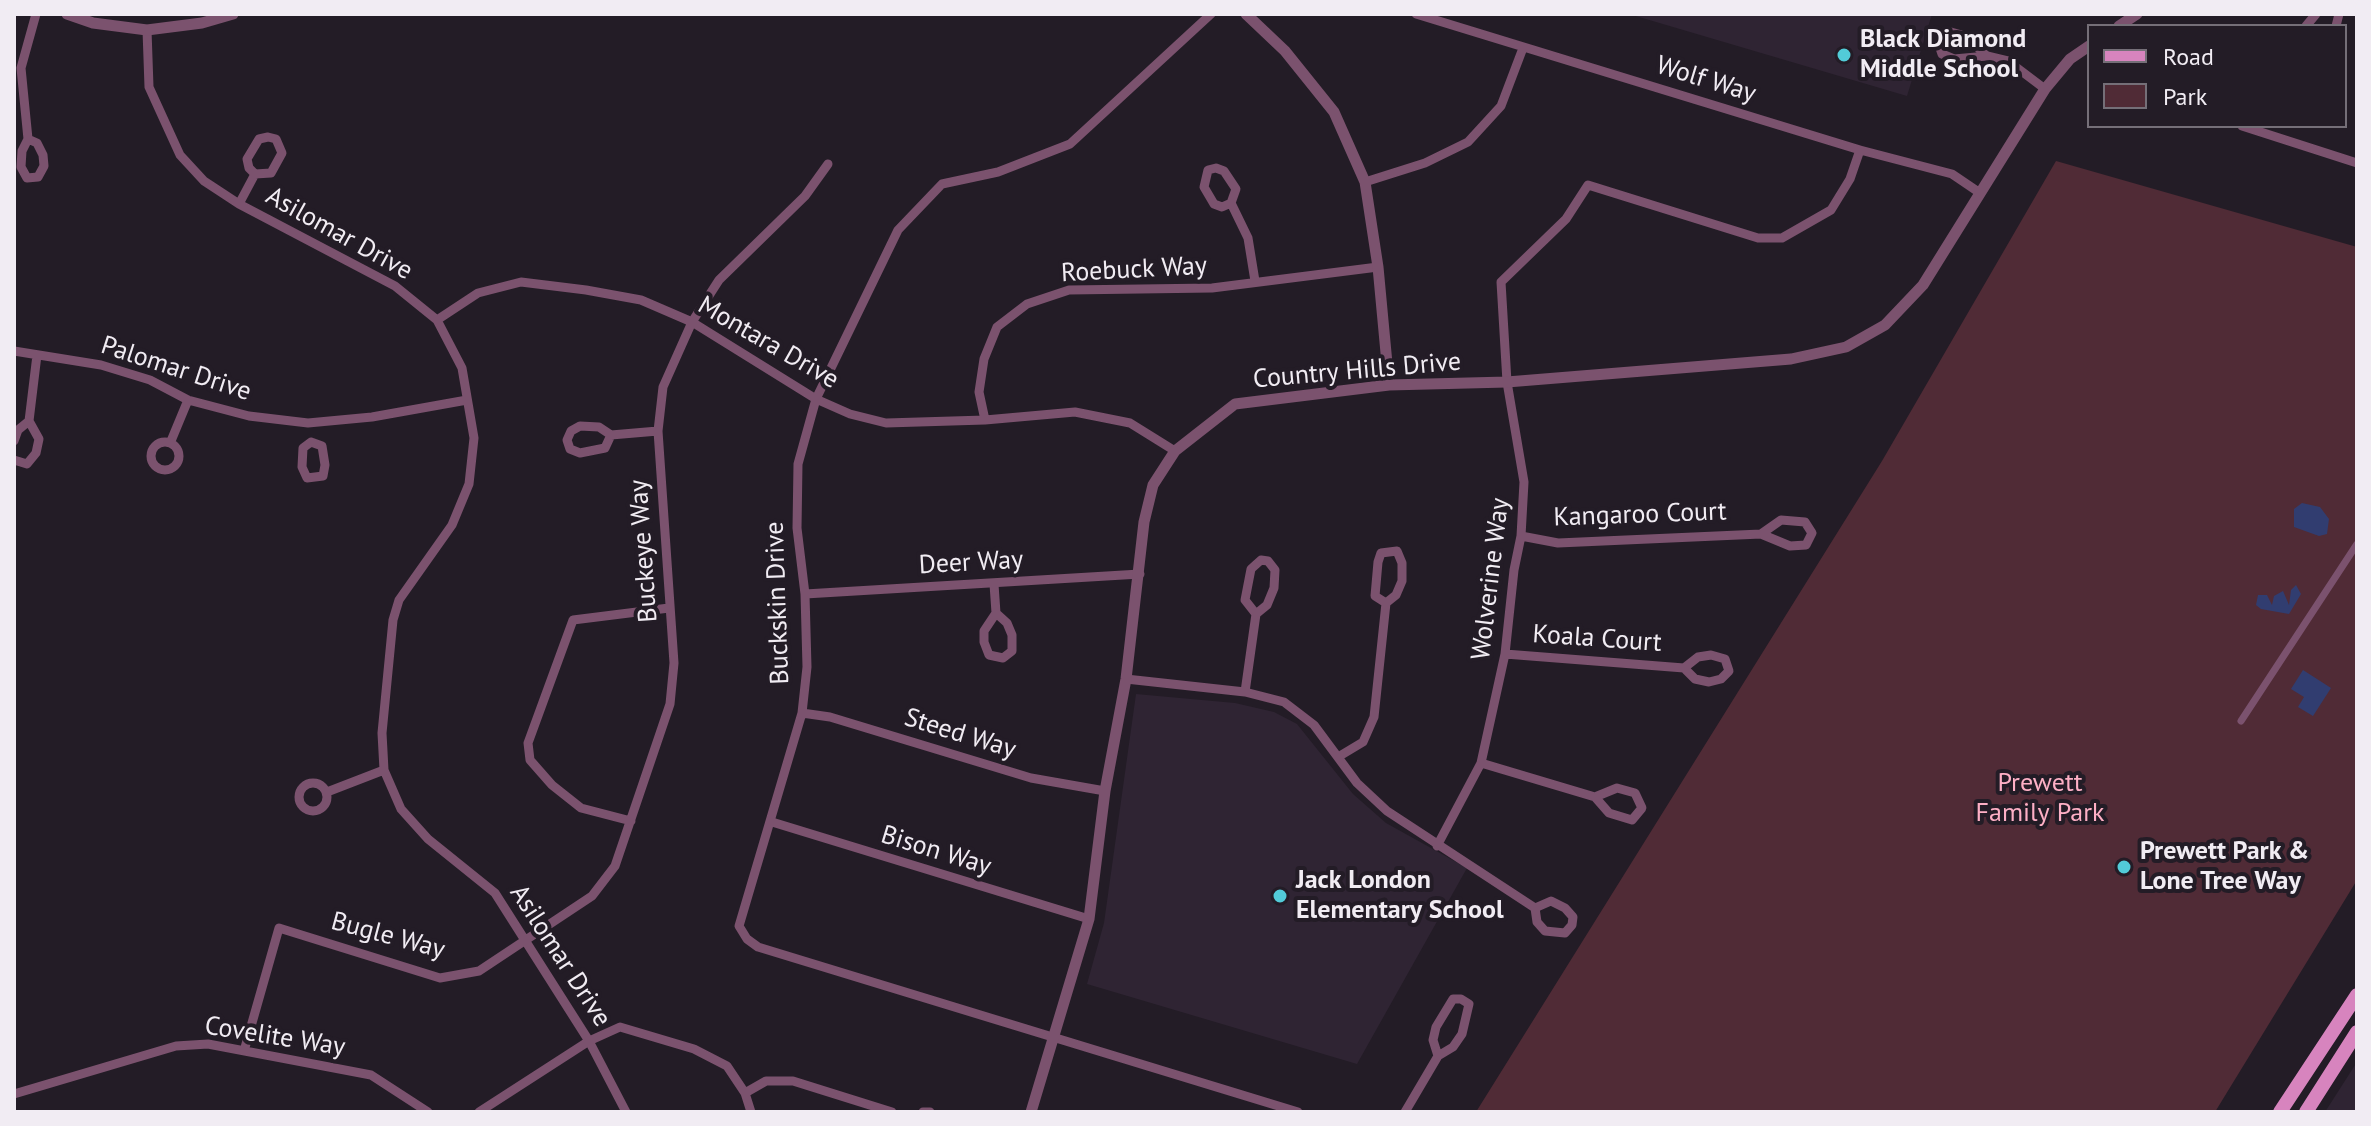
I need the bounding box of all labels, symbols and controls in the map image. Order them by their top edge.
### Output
place label: Black Diamond Middle School [1860,24,2026,86]
legend [2087,24,2347,128]
text: Road [2163,41,2214,72]
marker: Black Diamond Middle School [1835,46,1853,64]
street label: Wolf Way [1652,50,1760,110]
text: Park [2163,81,2207,112]
street label: Asilomar Drive [260,181,418,287]
street label: Roebuck Way [1060,251,1208,289]
street label: Montara Drive [692,290,844,396]
street label: Palomar Drive [97,330,255,408]
street label: Country Hills Drive [1252,346,1462,396]
street label: Buckeye Way [623,479,665,623]
street label: Wolverine Way [1466,496,1516,662]
street label: Kangaroo Court [1553,496,1727,534]
street label: Buckskin Drive [760,521,796,685]
street label: Deer Way [918,545,1024,581]
street label: Koala Court [1531,619,1663,659]
street label: Steed Way [901,702,1019,766]
park label: Prewett Family Park [1976,768,2104,830]
street label: Bison Way [877,819,995,883]
place label: Prewett Park & Lone Tree Way [2140,836,2309,898]
marker: Prewett Park & Lone Tree Way [2115,858,2133,876]
place label: Jack London Elementary School [1296,865,1504,926]
street label: Asilomar Drive [503,879,617,1033]
marker: Jack London Elementary School [1271,887,1289,905]
street label: Bugle Way [328,906,448,966]
street label: Covelite Way [203,1011,347,1063]

